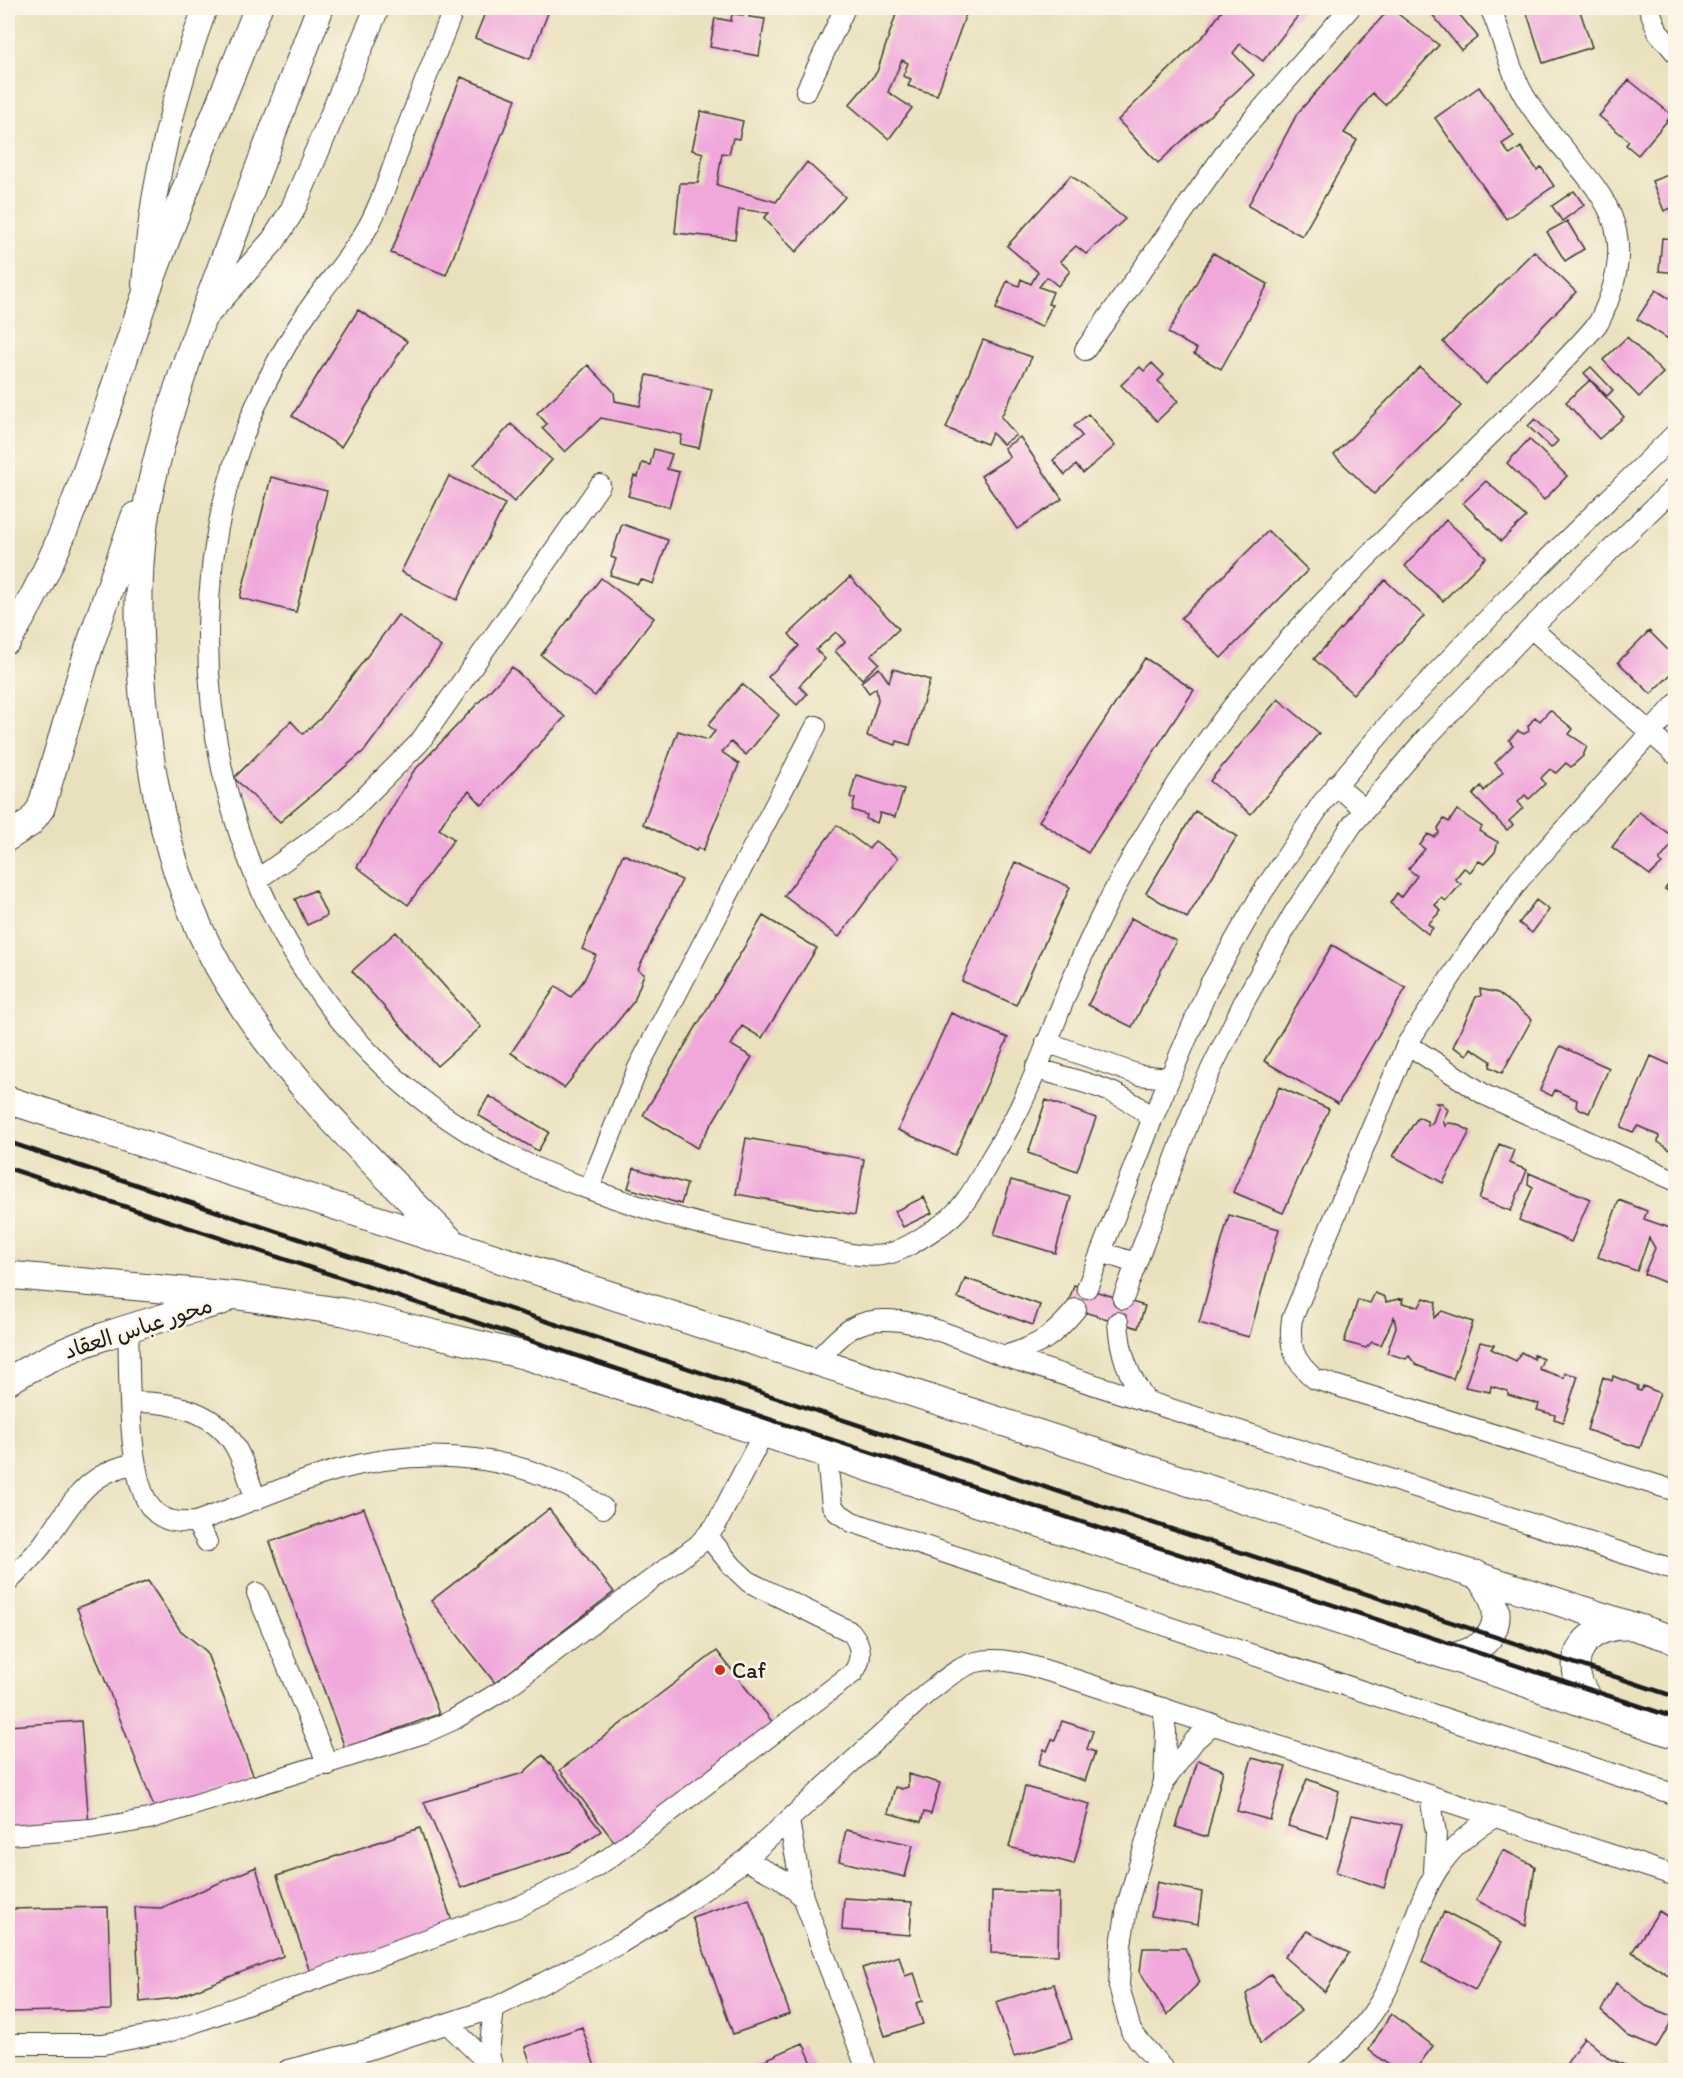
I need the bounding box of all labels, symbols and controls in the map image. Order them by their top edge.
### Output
street label: محور عباس العقاد [60,1291,216,1365]
place label: Caf [732,1657,766,1684]
marker: Caf [713,1663,727,1677]

